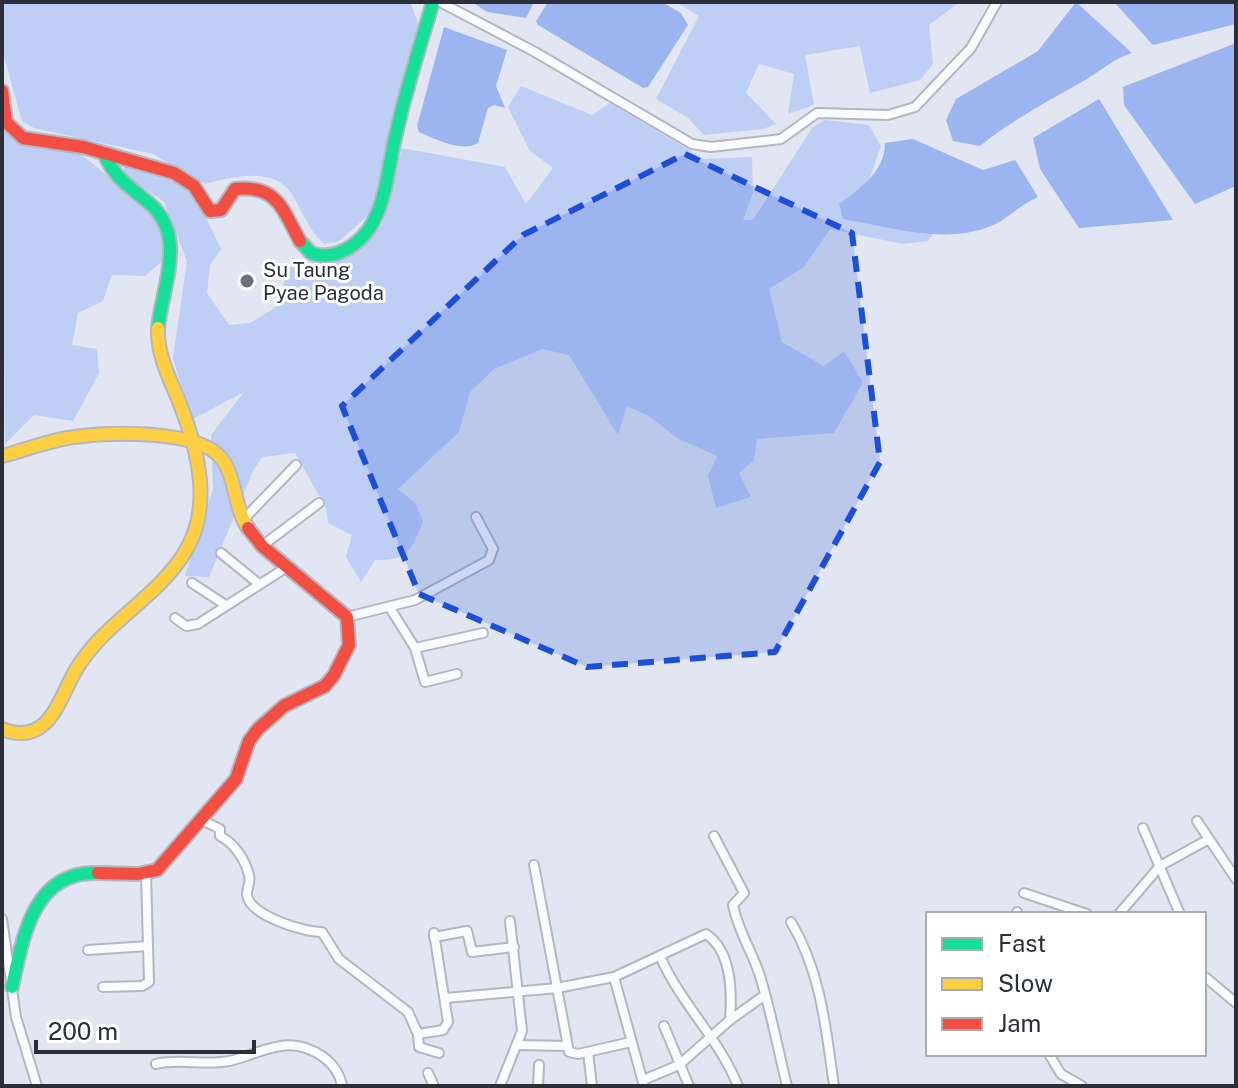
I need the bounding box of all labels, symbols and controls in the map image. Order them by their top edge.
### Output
place label: Su Taung Pyae Pagoda [263,258,384,305]
marker: Su Taung Pyae Pagoda [238,272,256,290]
legend [926,912,1206,1056]
text: Fast [998,929,1046,957]
text: Slow [998,969,1053,997]
scale bar [36,1004,254,1054]
text: Jam [998,1009,1041,1037]
text: 200 m [48,1017,118,1045]

